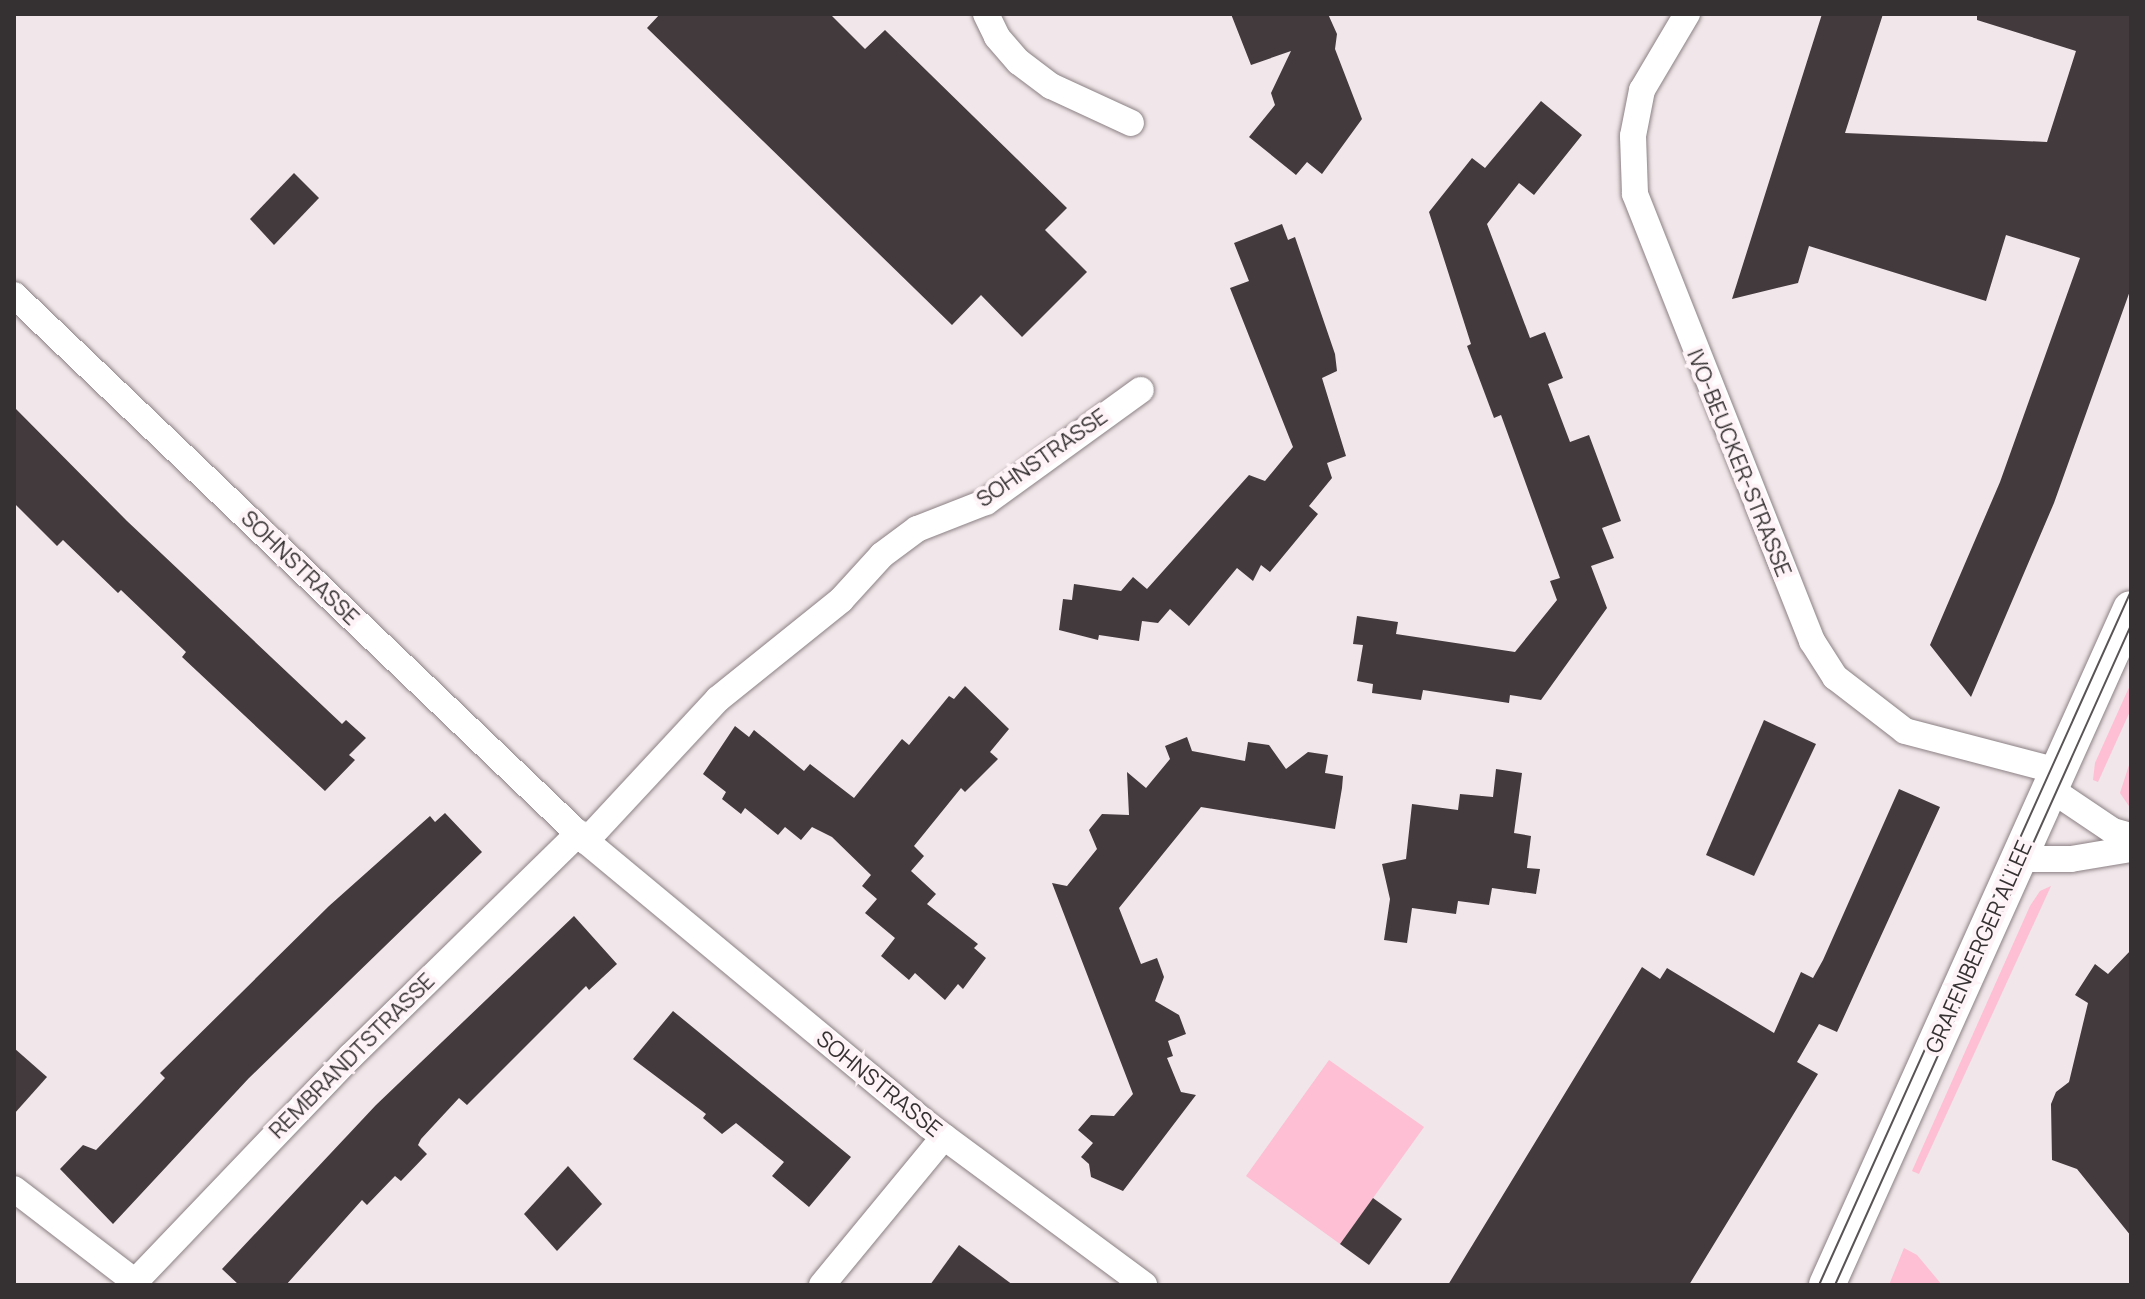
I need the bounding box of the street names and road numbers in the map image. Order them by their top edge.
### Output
street label: IVO-BEUCKER-STRASSE [1681,345,1797,581]
street label: SOHNSTRASSE [971,403,1113,513]
street label: SOHNSTRASSE [236,505,364,631]
street label: GRAFENBERGER ALLEE [1920,837,2038,1057]
street label: REMBRANDTSTRASSE [264,968,440,1144]
street label: SOHNSTRASSE [811,1025,947,1143]

